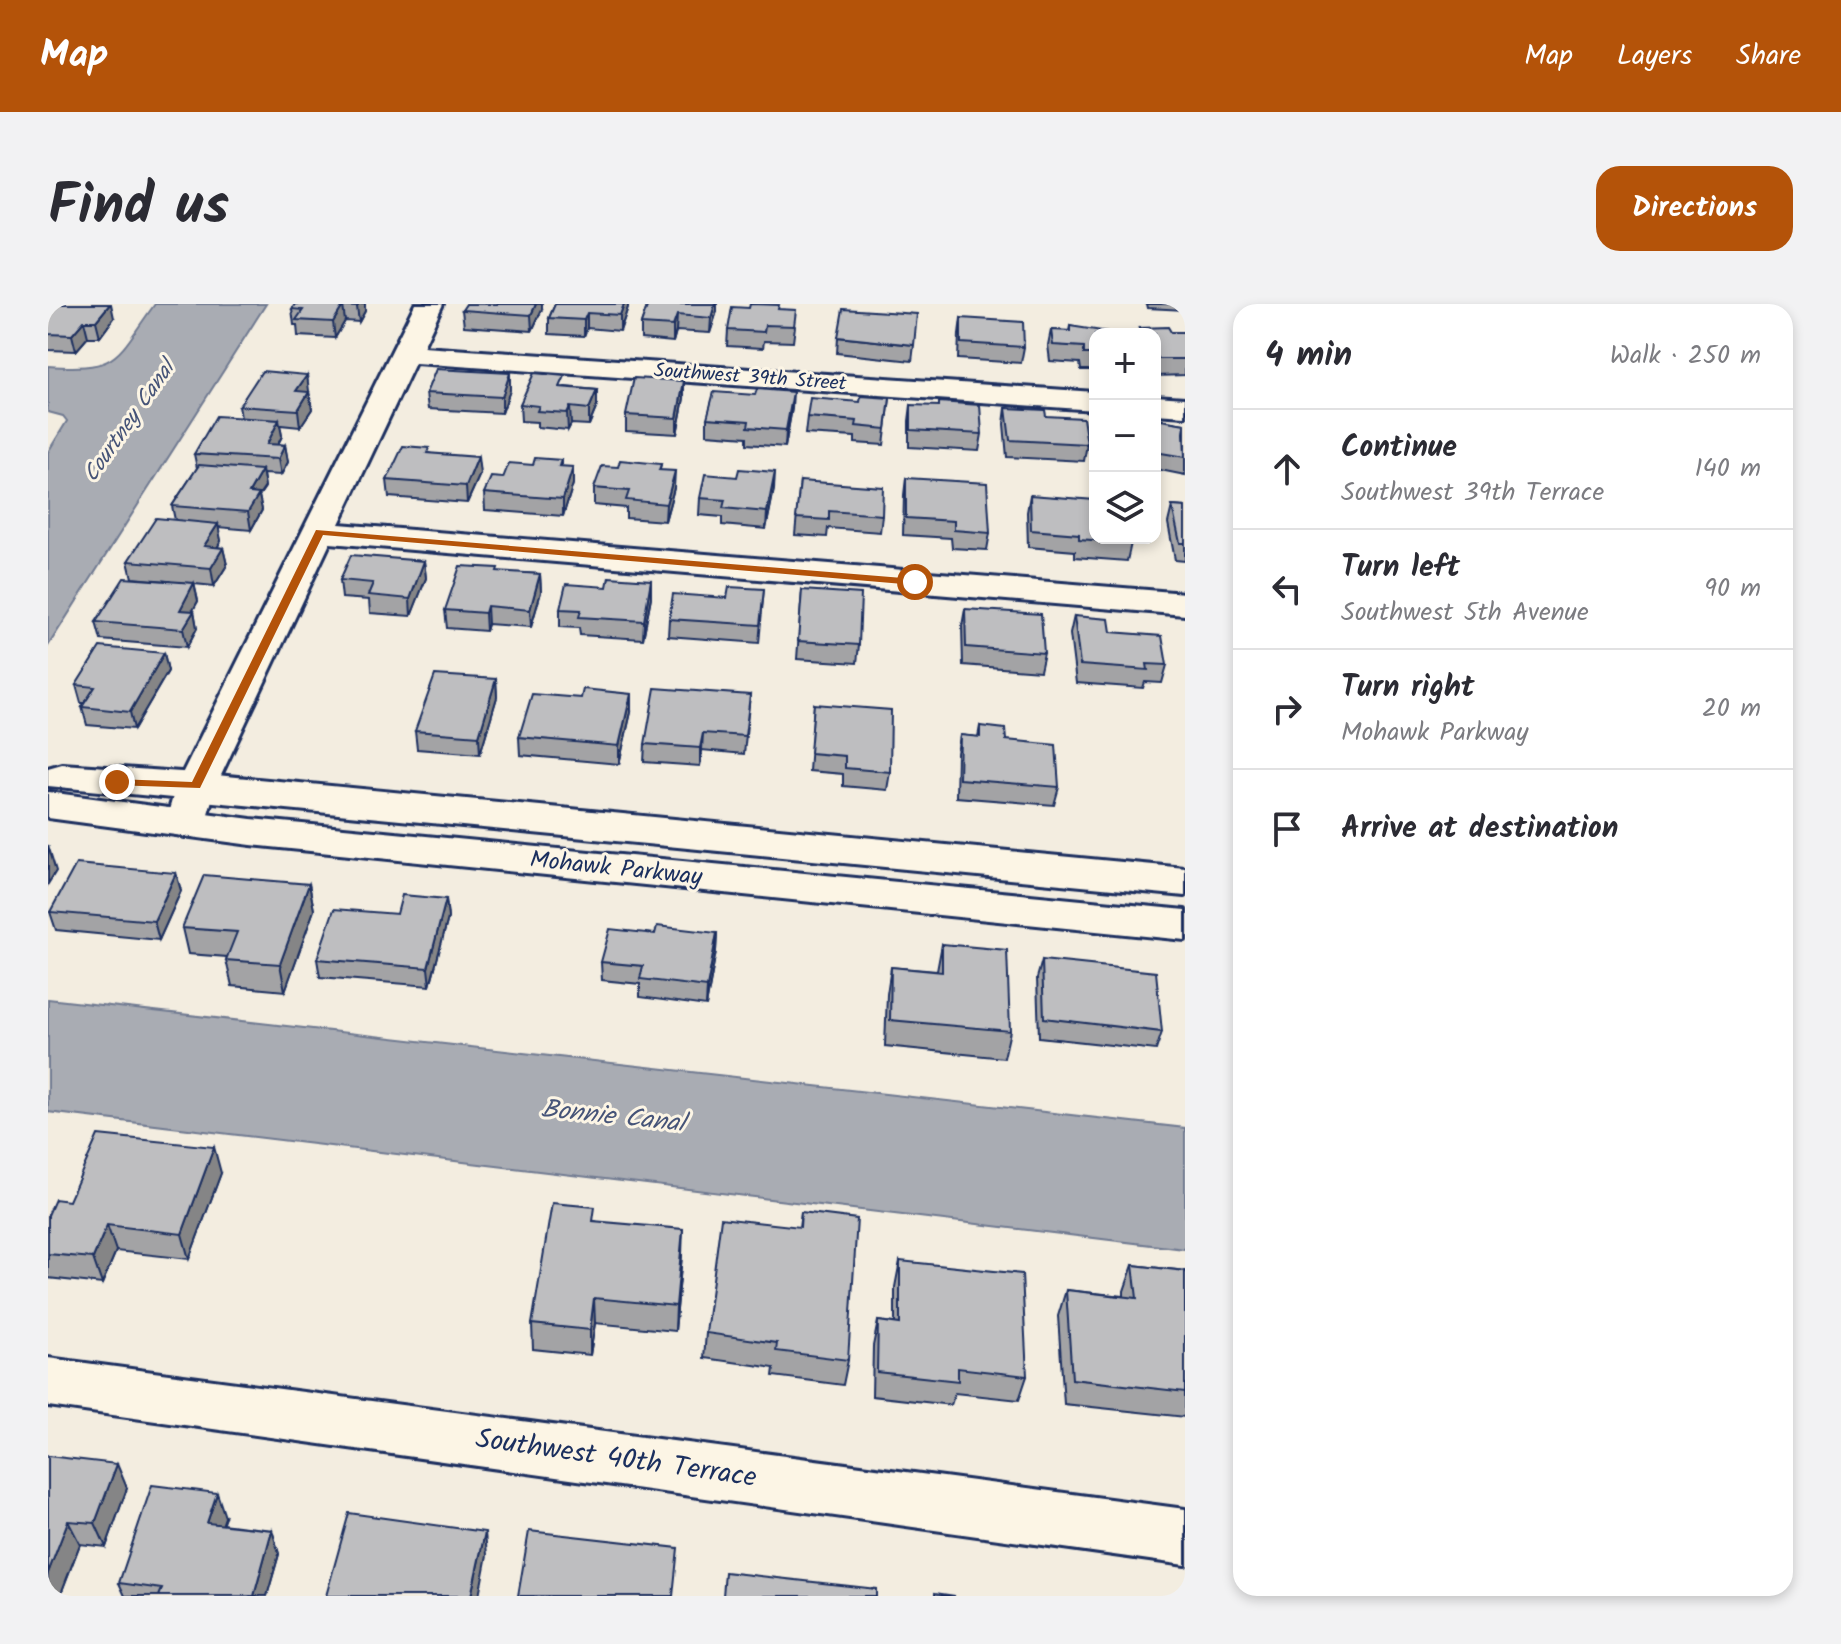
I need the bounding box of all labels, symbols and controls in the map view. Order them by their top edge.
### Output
text: Map [40,26,109,86]
text: Map [1524,34,1573,79]
text: Layers [1617,34,1692,79]
text: Share [1736,34,1801,79]
text: Find us [48,163,229,253]
button: Directions [1596,166,1793,251]
map controls [1089,328,1161,544]
button: + [1089,328,1161,400]
text: 4 min [1265,329,1352,383]
text: Walk · 250 m [1610,335,1761,377]
water label: Courtney Canal [75,350,187,490]
street label: Southwest 39th Street [653,355,848,401]
button: − [1089,400,1161,472]
text: Continue [1341,424,1457,472]
icon: ahead [1265,447,1309,491]
text: 140 m [1694,448,1761,490]
button: layers [1089,472,1161,544]
text: Southwest 39th Terrace [1341,472,1604,514]
text: Turn left [1341,544,1460,592]
route start [897,564,933,600]
icon: left [1265,567,1309,611]
text: 90 m [1704,568,1761,610]
text: Southwest 5th Avenue [1341,592,1589,634]
text: Turn right [1341,664,1474,712]
icon: right [1265,687,1309,731]
text: 20 m [1702,688,1761,730]
text: Mohawk Parkway [1341,712,1529,754]
route end [99,764,135,800]
text: Arrive at destination [1341,805,1618,853]
icon: arrive [1265,807,1309,851]
street label: Mohawk Parkway [528,841,705,898]
water label: Bonnie Canal [539,1089,692,1146]
street label: Southwest 40th Terrace [473,1417,760,1501]

